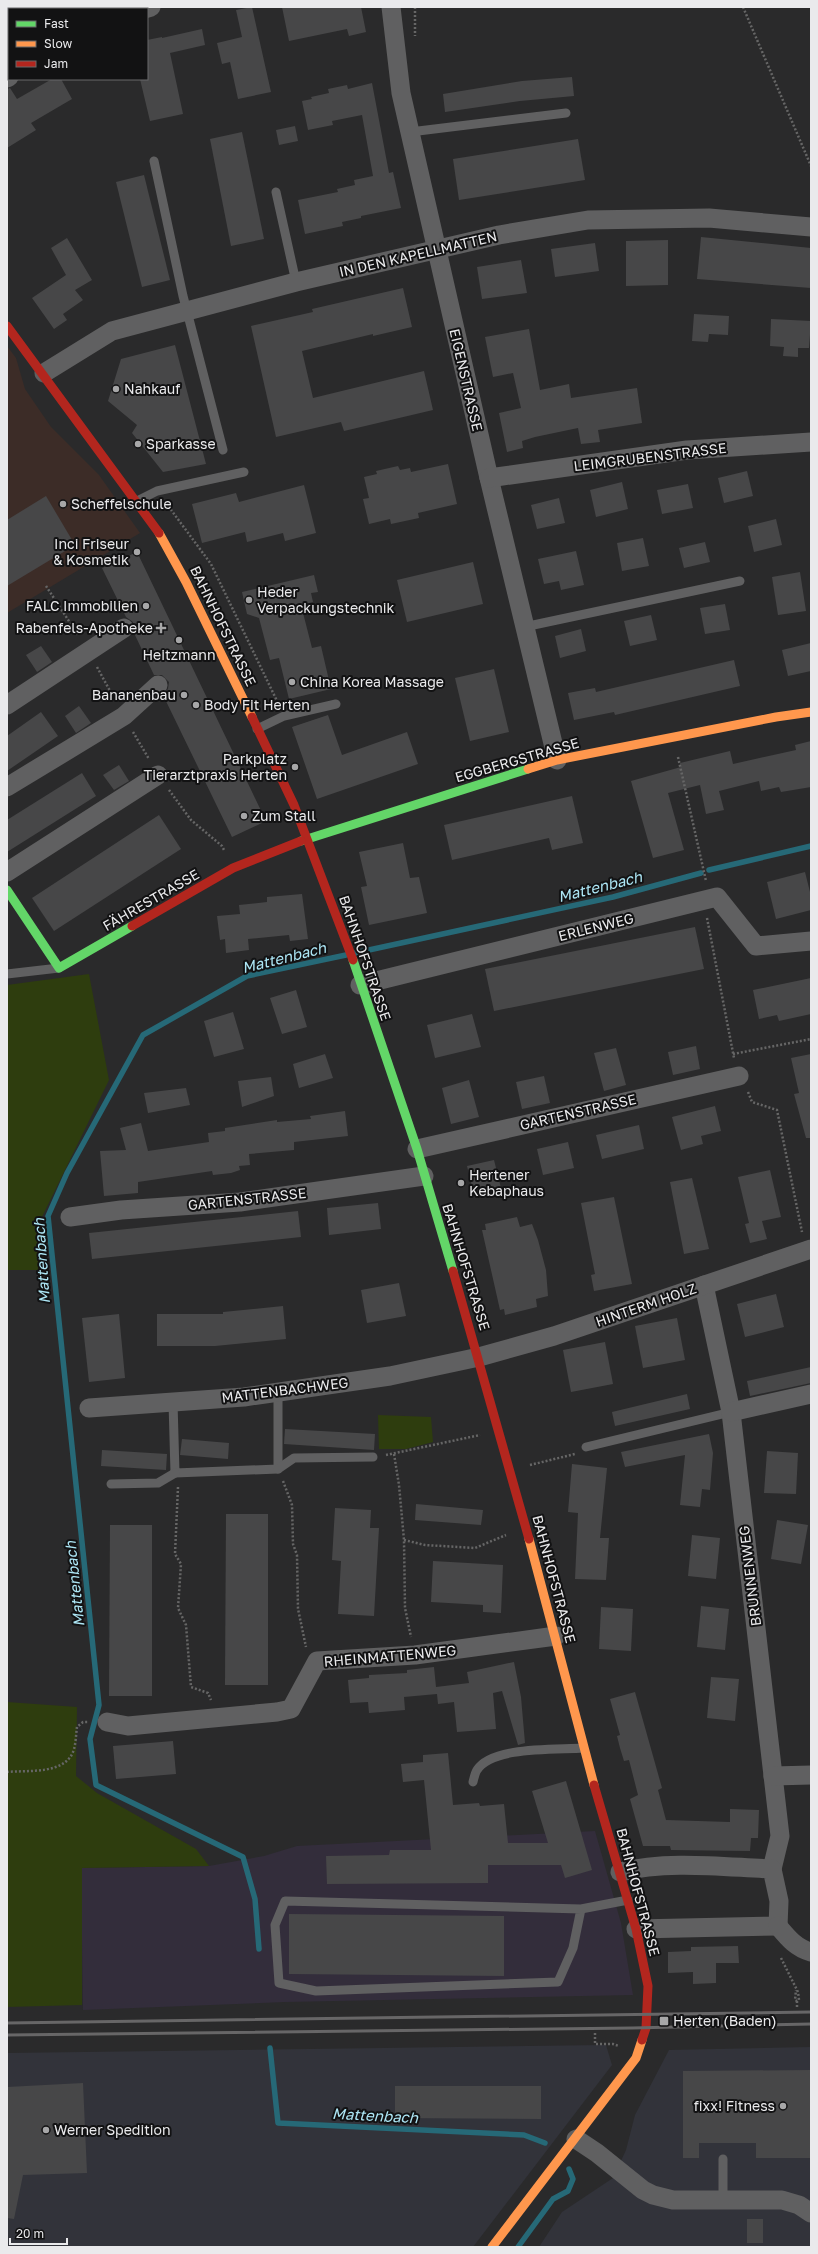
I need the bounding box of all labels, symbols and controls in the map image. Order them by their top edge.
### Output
legend [8,8,148,80]
text: Fast [44,16,69,31]
text: Slow [44,36,72,51]
text: Jam [44,56,68,71]
street label: IN DEN KAPELLMATTEN [337,227,498,280]
street label: EIGENSTRASSE [446,327,487,433]
place label: Nahkauf [124,380,180,397]
marker: Nahkauf [111,384,121,394]
place label: Sparkasse [146,435,216,452]
marker: Sparkasse [133,439,143,449]
street label: LEIMGRUBENSTRASSE [573,439,727,474]
place label: Scheffelschule [71,495,172,512]
marker: Scheffelschule [58,499,68,509]
place label: Inci Friseur & Kosmetik [53,535,130,568]
marker: Inci Friseur & Kosmetik [132,547,142,557]
street label: BAHNHOFSTRASSE [187,563,260,689]
place label: Heder Verpackungstechnik [257,583,395,616]
marker: Heder Verpackungstechnik [244,595,254,605]
place label: FALC Immobilien [26,597,138,614]
marker: FALC Immobilien [141,601,151,611]
place label: Rabenfels-Apotheke [16,619,153,636]
marker: Rabenfels-Apotheke [156,623,166,633]
marker: Heitzmann [174,635,184,645]
place label: Heitzmann [142,646,216,663]
place label: China Korea Massage [300,673,444,690]
marker: China Korea Massage [287,677,297,687]
place label: Bananenbau [92,686,176,703]
marker: Bananenbau [179,690,189,700]
place label: Body Fit Herten [204,696,310,713]
marker: Body Fit Herten [191,700,201,710]
street label: EGGBERGSTRASSE [453,734,581,785]
place label: Parkplatz Tierarztpraxis Herten [144,750,287,783]
marker: Parkplatz Tierarztpraxis Herten [290,762,300,772]
place label: Zum Stall [252,807,316,824]
marker: Zum Stall [239,811,249,821]
street label: FÄHRESTRASSE [100,865,202,934]
water label: Mattenbach [556,867,644,905]
street label: BAHNHOFSTRASSE [336,893,395,1023]
street label: ERLENWEG [556,909,635,944]
water label: Mattenbach [240,938,328,976]
street label: GARTENSTRASSE [518,1090,638,1133]
place label: Hertener Kebaphaus [469,1166,544,1199]
marker: Hertener Kebaphaus [456,1178,466,1188]
street label: GARTENSTRASSE [187,1184,307,1213]
street label: BAHNHOFSTRASSE [439,1201,494,1332]
water label: Mattenbach [29,1217,53,1305]
street label: HINTERM HOLZ [593,1279,699,1330]
street label: MATTENBACHWEG [221,1373,349,1406]
street label: BAHNHOFSTRASSE [529,1513,580,1645]
street label: BRUNNENWEG [735,1525,764,1627]
water label: Mattenbach [60,1540,87,1628]
street label: RHEINMATTENWEG [323,1641,457,1670]
street label: BAHNHOFSTRASSE [613,1826,664,1958]
place label: Herten (Baden) [673,2012,777,2029]
marker: Herten (Baden) [658,2015,670,2027]
place label: fixx! Fitness [694,2097,775,2114]
marker: fixx! Fitness [778,2101,788,2111]
water label: Mattenbach [332,2104,419,2126]
place label: Werner Spedition [54,2121,171,2138]
marker: Werner Spedition [41,2125,51,2135]
scale bar [10,2220,67,2246]
text: 20 m [16,2226,44,2241]

